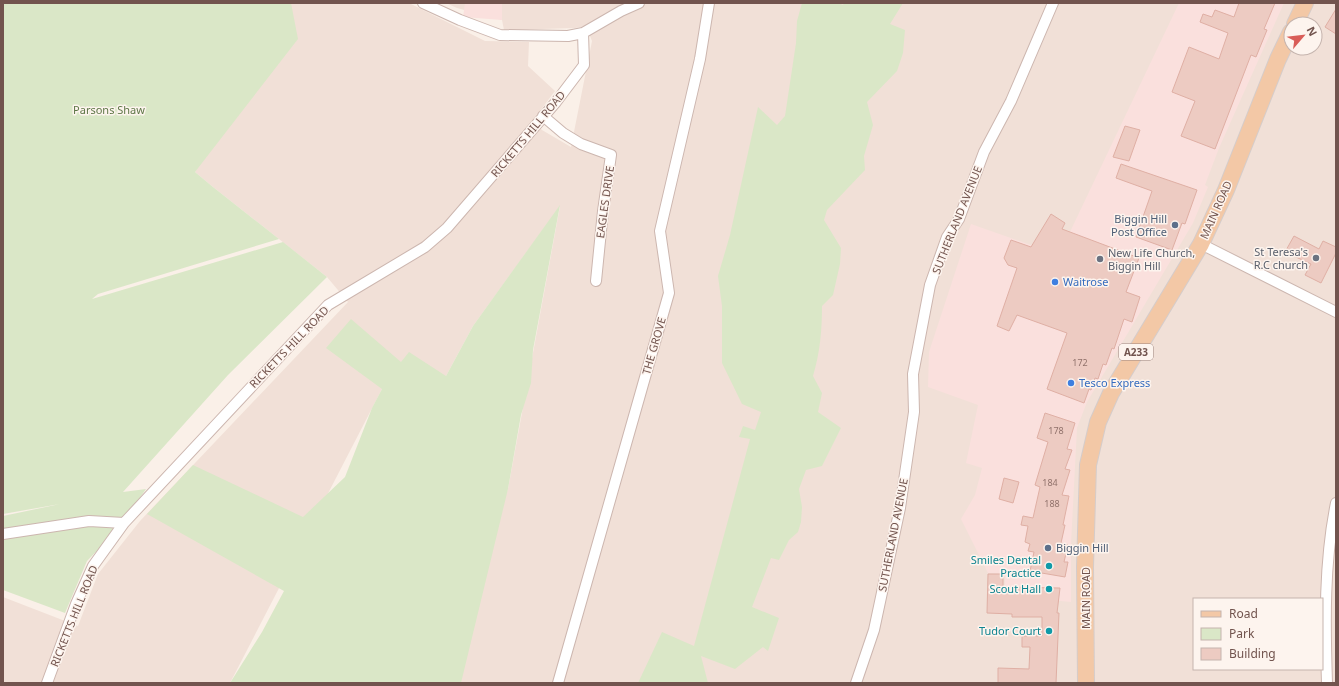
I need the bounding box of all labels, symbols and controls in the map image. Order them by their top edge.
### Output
north arrow [1283,16,1323,56]
text: N [1304,24,1321,39]
street label: RICKETTS HILL ROAD [487,87,568,180]
park label: Parsons Shaw [73,102,145,117]
street label: SUTHERLAND AVENUE [928,164,985,276]
street label: EAGLES DRIVE [592,165,617,239]
street label: MAIN ROAD [1196,178,1235,241]
place label: Biggin Hill Post Office [1111,211,1167,239]
marker: Biggin Hill Post Office [1170,220,1180,230]
place label: St Teresa's R.C church [1254,244,1308,272]
place label: New Life Church, Biggin Hill [1108,245,1195,273]
marker: St Teresa's R.C church [1311,253,1321,263]
marker: New Life Church, Biggin Hill [1095,254,1105,264]
place label: Waitrose [1063,274,1108,289]
marker: Waitrose [1050,277,1060,287]
street label: RICKETTS HILL ROAD [246,302,332,391]
street label: THE GROVE [638,315,669,376]
road number: A233 [1119,344,1153,360]
house number: 172 [1072,356,1088,369]
place label: Tesco Express [1079,375,1150,390]
marker: Tesco Express [1066,378,1076,388]
house number: 178 [1048,424,1064,437]
house number: 184 [1042,476,1058,489]
street label: SUTHERLAND AVENUE [874,477,911,593]
house number: 188 [1044,497,1060,510]
place label: Biggin Hill [1056,540,1109,555]
marker: Biggin Hill [1043,543,1053,553]
place label: Smiles Dental Practice [971,552,1041,580]
marker: Smiles Dental Practice [1044,561,1054,571]
street label: RICKETTS HILL ROAD [46,563,101,669]
street label: MAIN ROAD [1078,567,1093,629]
place label: Scout Hall [989,581,1041,596]
marker: Scout Hall [1044,584,1054,594]
legend [1193,598,1323,670]
text: Road [1229,605,1258,622]
place label: Tudor Court [979,623,1041,638]
text: Park [1229,625,1255,642]
marker: Tudor Court [1044,626,1054,636]
text: Building [1229,645,1276,662]

